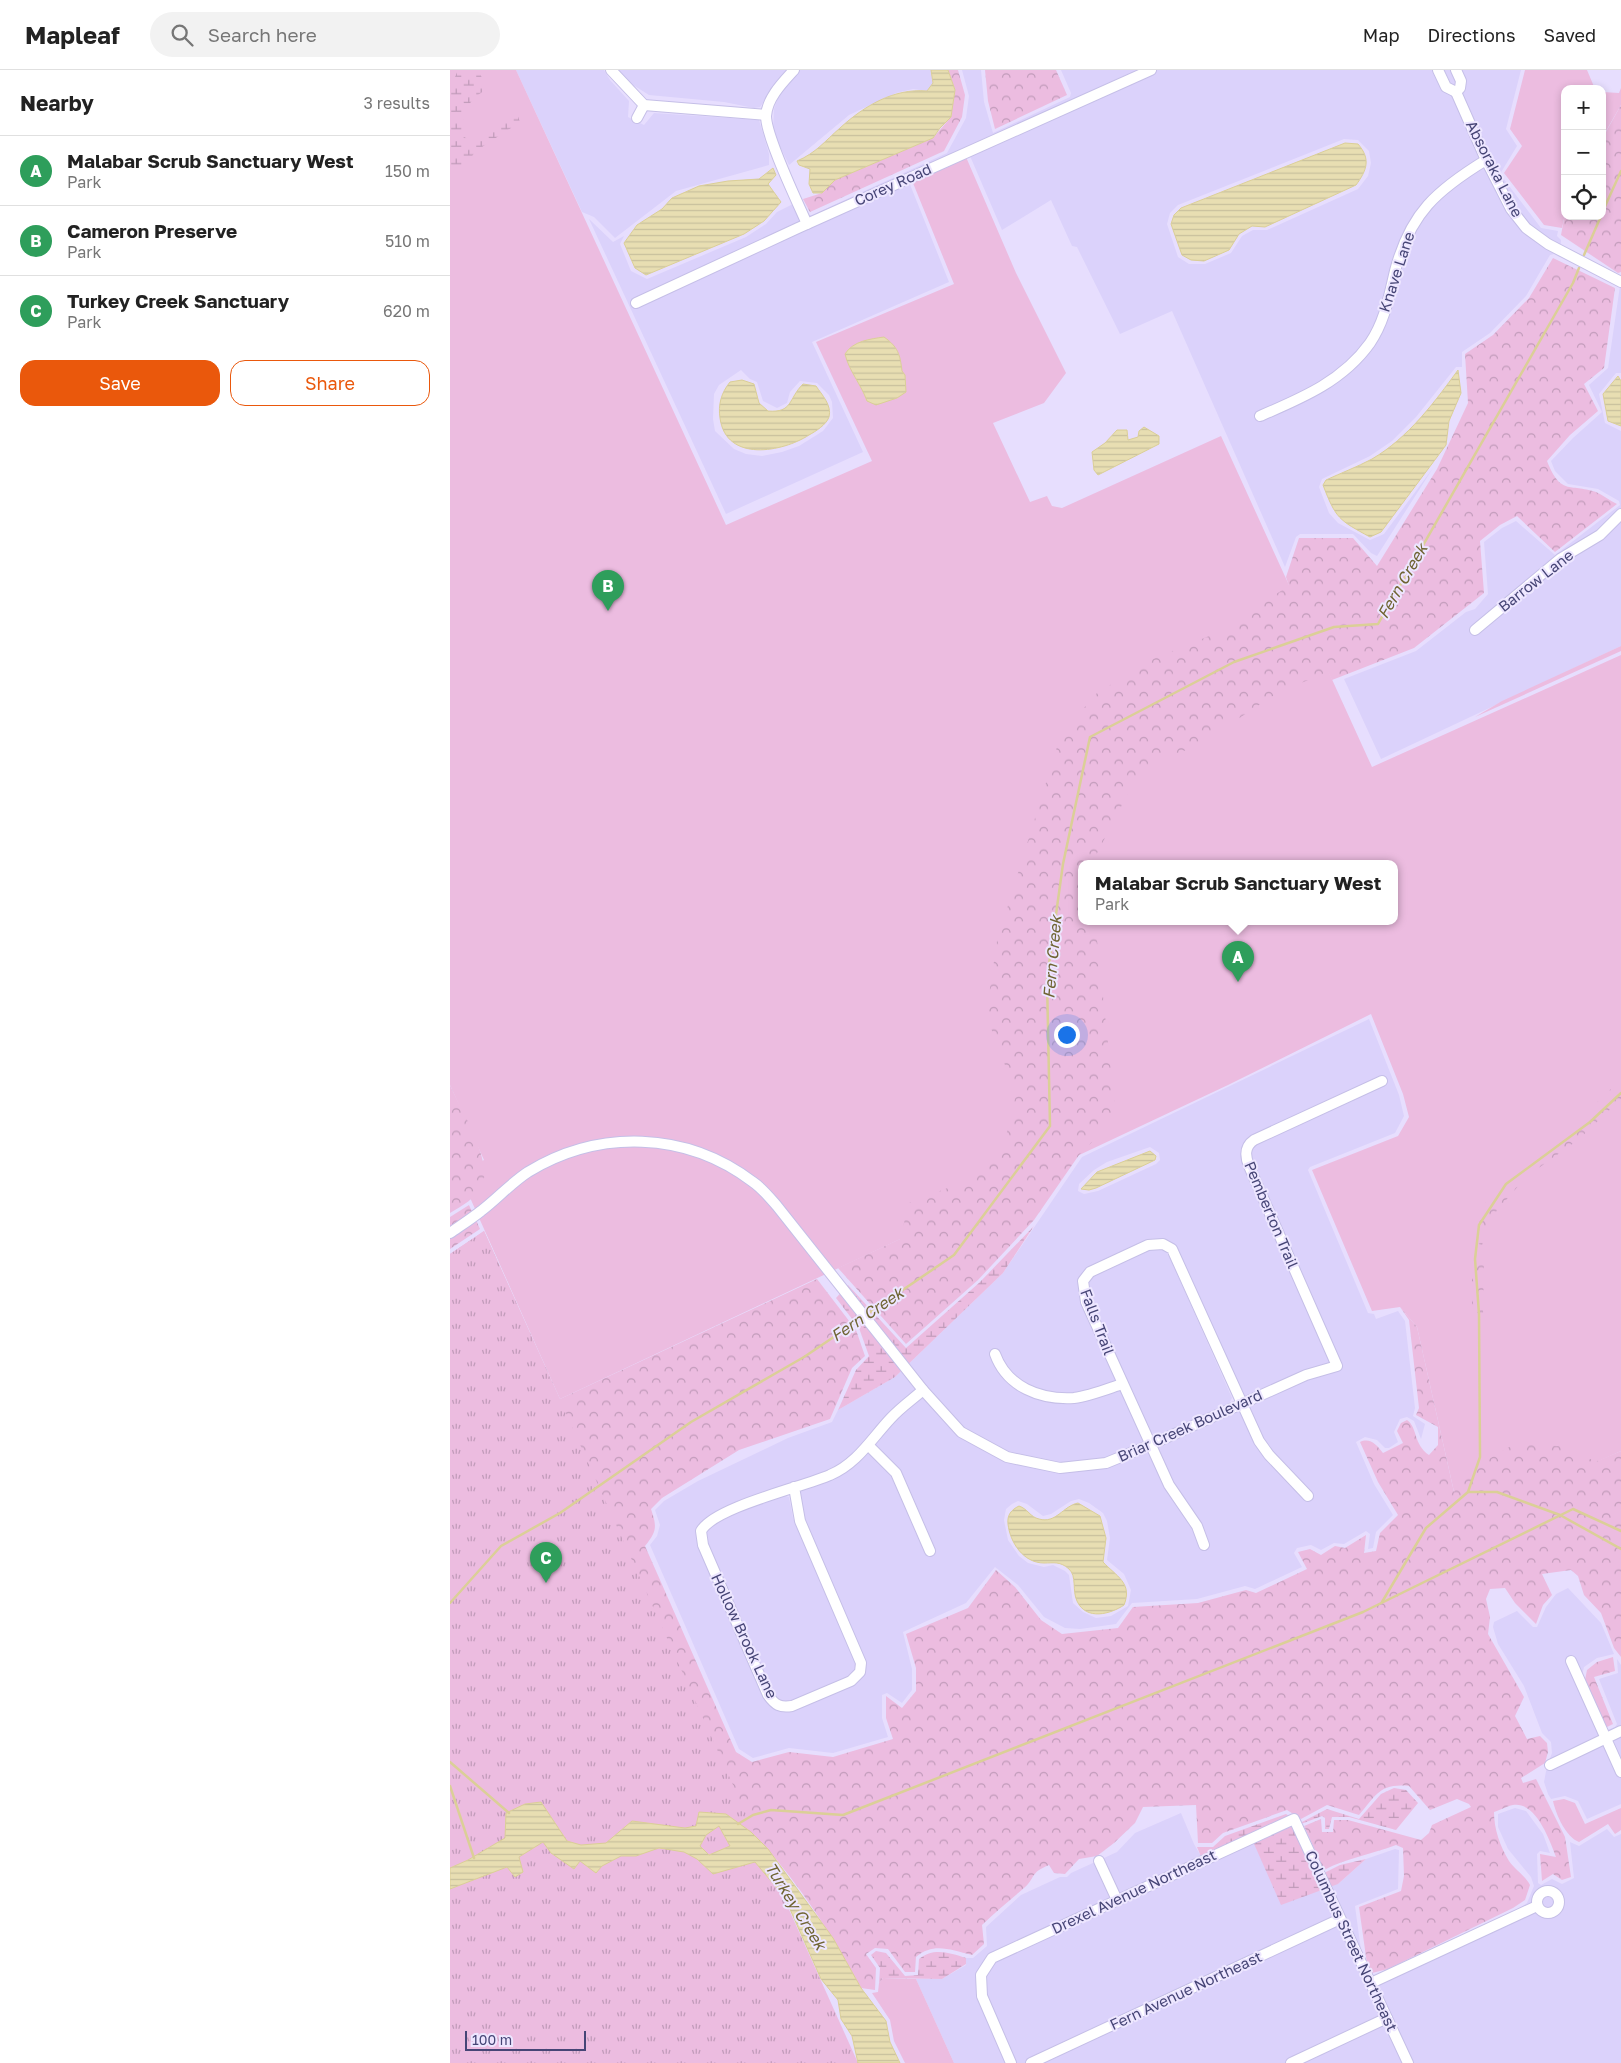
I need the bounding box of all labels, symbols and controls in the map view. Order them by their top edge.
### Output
search box [150,12,500,57]
text: Mapleaf [25,20,120,49]
icon: search [168,21,196,49]
text: Search here [208,23,317,46]
text: Map [1363,24,1399,46]
text: Directions [1427,24,1515,46]
text: Saved [1543,24,1596,46]
map controls [1561,85,1606,220]
button: + [1561,85,1606,130]
text: Nearby [20,90,94,116]
text: 3 results [363,93,430,113]
street label: Absoraka Lane [1463,117,1527,220]
button: − [1561,130,1606,175]
text: Malabar Scrub Sanctuary West [67,149,354,172]
street label: Corey Road [851,159,934,209]
text: A [30,161,42,181]
text: 150 m [385,161,430,181]
text: Park [67,172,102,192]
button: locate [1561,175,1606,220]
text: Cameron Preserve [67,219,237,242]
street label: Knave Lane [1375,229,1418,314]
text: B [30,231,42,251]
text: 510 m [385,231,430,251]
text: Park [67,242,102,262]
text: Turkey Creek Sanctuary [67,289,289,312]
text: C [30,301,42,321]
text: 620 m [383,301,430,321]
text: Park [67,312,102,332]
button: Save [20,360,220,406]
button: Share [230,360,430,406]
water label: Fern Creek [1373,538,1432,622]
street label: Barrow Lane [1494,545,1577,615]
pin: B [592,570,624,611]
popup [1078,860,1398,925]
text: Malabar Scrub Sanctuary West [1095,871,1381,894]
text: Park [1095,894,1129,914]
water label: Fern Creek [1038,913,1066,999]
pin: A [1222,941,1254,982]
your location [1054,1022,1080,1048]
street label: Pemberton Trail [1241,1158,1303,1271]
water label: Fern Creek [827,1281,909,1346]
street label: Falls Trail [1077,1286,1119,1357]
street label: Briar Creek Boulevard [1115,1385,1265,1465]
pin: C [530,1542,562,1583]
street label: Hollow Brook Lane [708,1570,782,1701]
street label: Drexel Avenue Northeast [1048,1845,1219,1937]
street label: Columbus Street Northeast [1302,1847,1402,2034]
water label: Turkey Creek [761,1858,832,1955]
street label: Fern Avenue Northeast [1107,1947,1265,2033]
scale bar [465,2028,586,2051]
text: 100 m [472,2031,512,2048]

